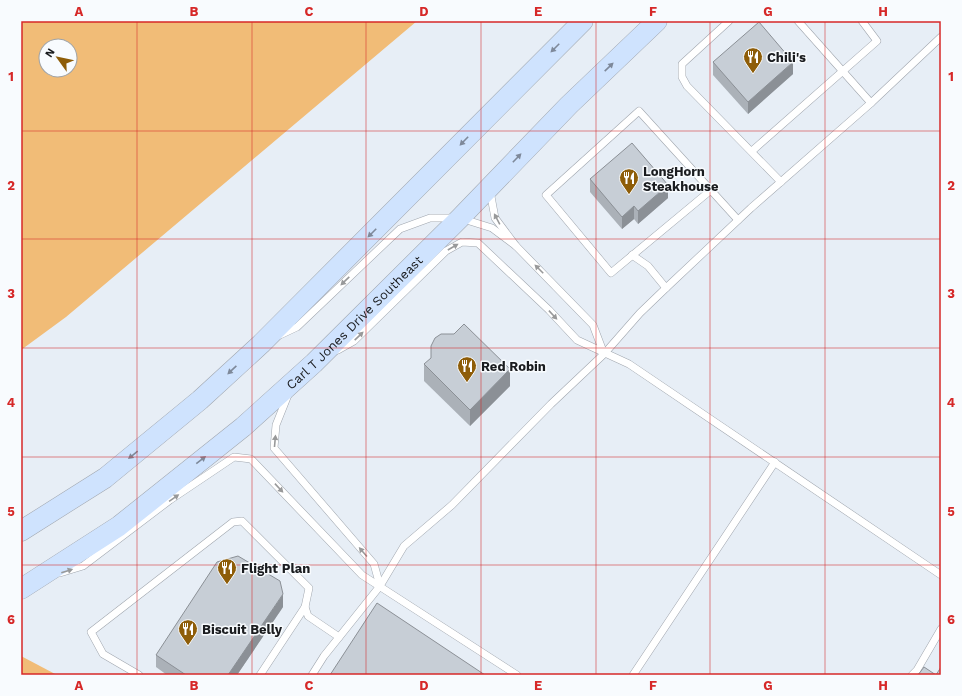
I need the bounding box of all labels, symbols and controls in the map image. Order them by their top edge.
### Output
text: A [75,4,84,19]
text: B [190,4,199,19]
text: C [305,4,314,19]
text: D [419,4,429,19]
text: E [534,4,542,19]
text: F [649,4,657,19]
text: G [763,4,773,19]
text: H [878,4,888,19]
north arrow [38,38,78,78]
one-way arrow [550,43,560,53]
text: N [42,46,58,60]
restaurant icon: Chili's [742,46,764,74]
place label: Chili's [767,50,806,65]
one-way arrow [604,62,614,71]
text: 1 [8,69,14,84]
text: 1 [948,69,954,84]
one-way arrow [459,136,469,146]
one-way arrow [512,153,522,163]
place label: LongHorn Steakhouse [643,164,719,194]
restaurant icon: LongHorn Steakhouse [618,167,640,195]
text: 2 [7,178,15,193]
text: 2 [947,178,955,193]
one-way arrow [493,213,500,224]
one-way arrow [367,228,377,238]
one-way arrow [447,244,459,251]
street label: Carl T Jones Drive Southeast [283,252,426,392]
one-way arrow [534,264,543,274]
one-way arrow [340,276,350,286]
text: 3 [7,286,15,301]
text: 3 [947,286,955,301]
one-way arrow [548,310,558,320]
one-way arrow [354,331,364,341]
restaurant icon: Red Robin [456,355,478,383]
place label: Red Robin [481,359,546,374]
one-way arrow [227,365,237,375]
text: 4 [7,395,16,410]
text: 4 [947,395,956,410]
one-way arrow [271,435,278,447]
one-way arrow [128,450,139,459]
one-way arrow [195,456,206,465]
one-way arrow [274,483,284,493]
one-way arrow [169,494,179,502]
text: 5 [7,504,15,519]
text: 5 [947,504,955,519]
one-way arrow [359,547,368,557]
restaurant icon: Flight Plan [216,557,238,585]
place label: Flight Plan [241,561,310,576]
one-way arrow [62,568,74,574]
text: 6 [7,612,15,627]
text: 6 [947,612,955,627]
restaurant icon: Biscuit Belly [177,618,199,646]
place label: Biscuit Belly [202,622,283,637]
text: A [75,678,84,693]
text: B [190,678,199,693]
text: C [305,678,314,693]
text: D [419,678,429,693]
text: E [534,678,542,693]
text: F [649,678,657,693]
text: G [763,678,773,693]
text: H [878,678,888,693]

